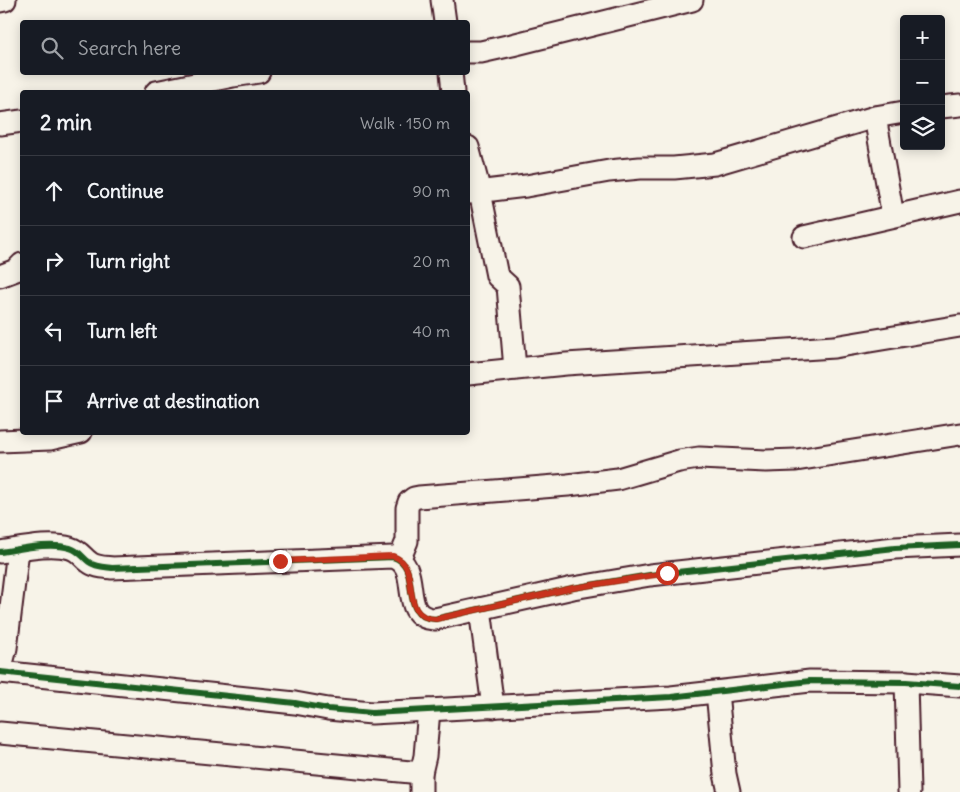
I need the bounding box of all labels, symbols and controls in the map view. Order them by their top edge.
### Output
map controls [900,15,945,150]
button: + [900,15,945,60]
search box [20,20,470,75]
icon: search [38,34,66,62]
text: Search here [78,36,181,60]
button: − [900,60,945,105]
button: layers [900,105,945,150]
text: 2 min [40,109,92,136]
text: Walk · 150 m [360,113,450,133]
icon: ahead [40,177,68,205]
text: Continue [87,179,164,203]
text: 90 m [412,181,450,201]
icon: right [40,247,68,275]
text: Turn right [87,249,170,273]
text: 20 m [413,251,450,271]
icon: left [40,317,68,345]
text: Turn left [87,319,157,343]
text: 40 m [412,321,450,341]
icon: arrive [40,387,68,415]
text: Arrive at destination [87,389,260,413]
route end [269,550,292,573]
route start [656,562,679,585]

